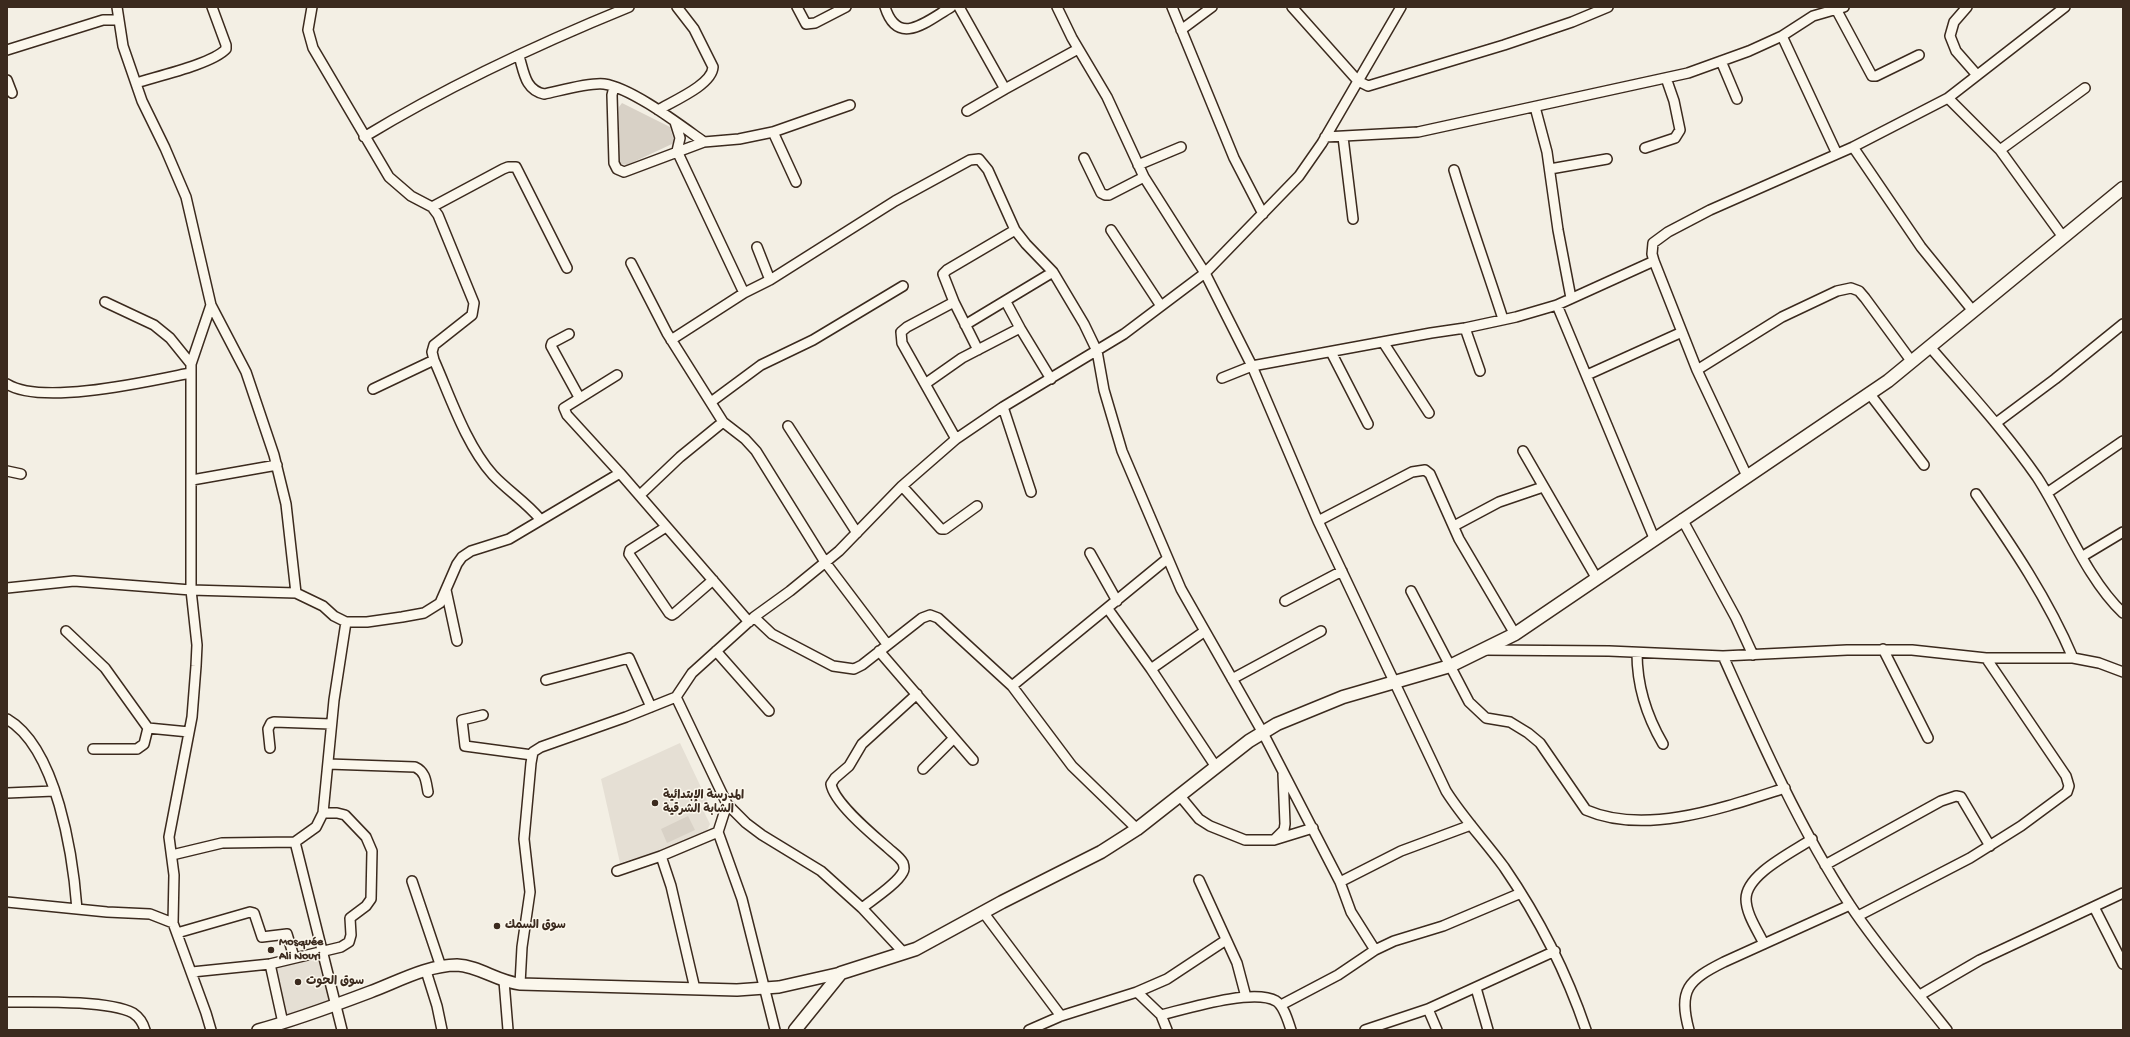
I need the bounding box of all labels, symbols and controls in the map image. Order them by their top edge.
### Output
place label: المدرسة الإبتدائية الشابة الشرقية [663,789,744,817]
marker: المدرسة الإبتدائية الشابة الشرقية [650,798,660,808]
place label: سوق السمك [505,919,566,933]
marker: سوق السمك [492,921,502,931]
place label: Mosquée Ali Nouri [279,936,323,964]
marker: Mosquée Ali Nouri [266,945,276,955]
place label: سوق الحوت [306,975,364,989]
marker: سوق الحوت [293,977,303,987]

